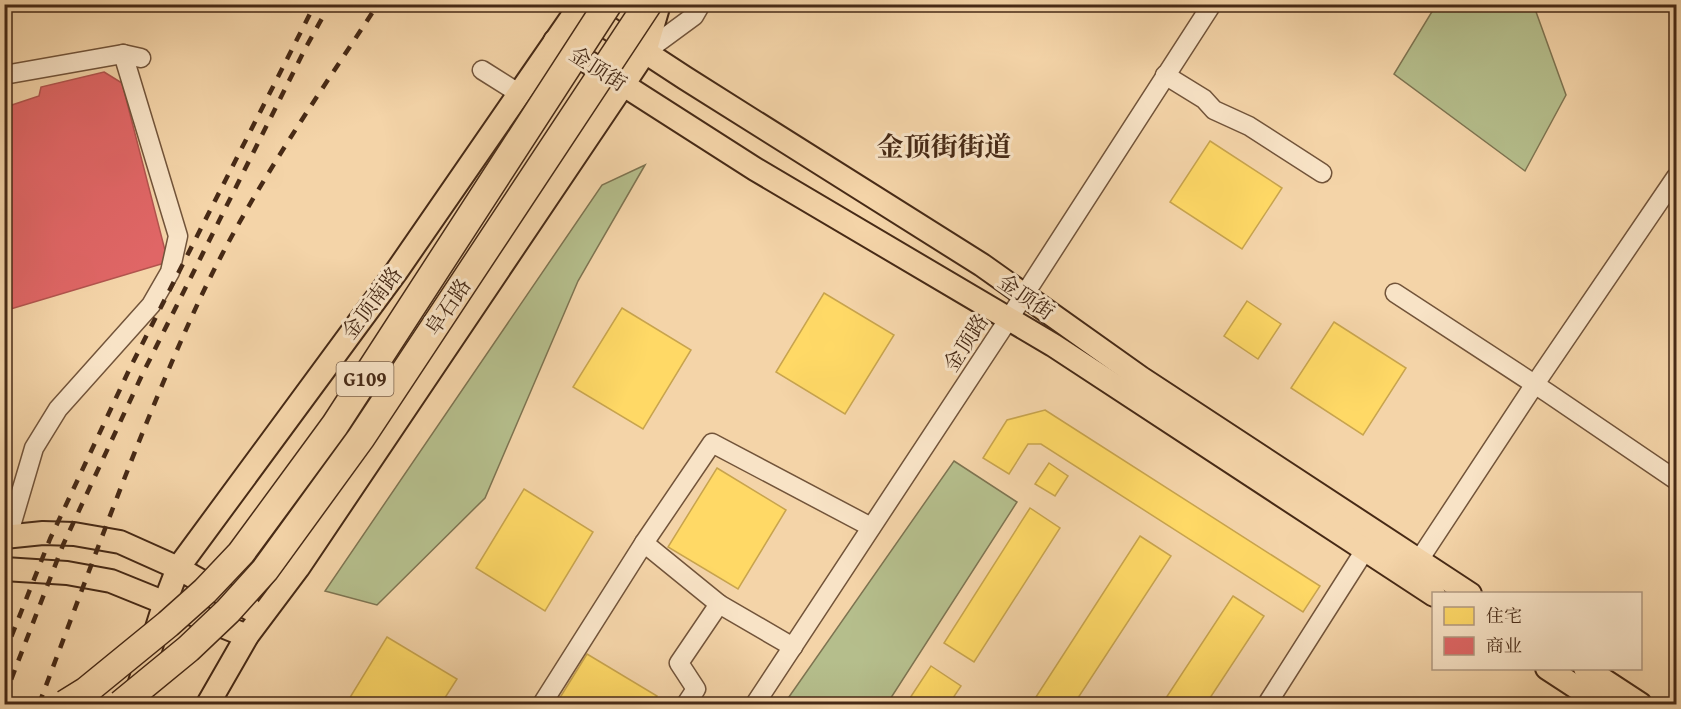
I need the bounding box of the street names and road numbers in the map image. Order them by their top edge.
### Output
street label: 金顶街 [563,38,633,99]
street label: 金顶南路 [334,260,409,346]
street label: 金顶街 [992,266,1061,327]
street label: 阜石路 [417,272,478,342]
street label: 金顶路 [935,308,996,378]
road number: G109 [336,362,394,396]

